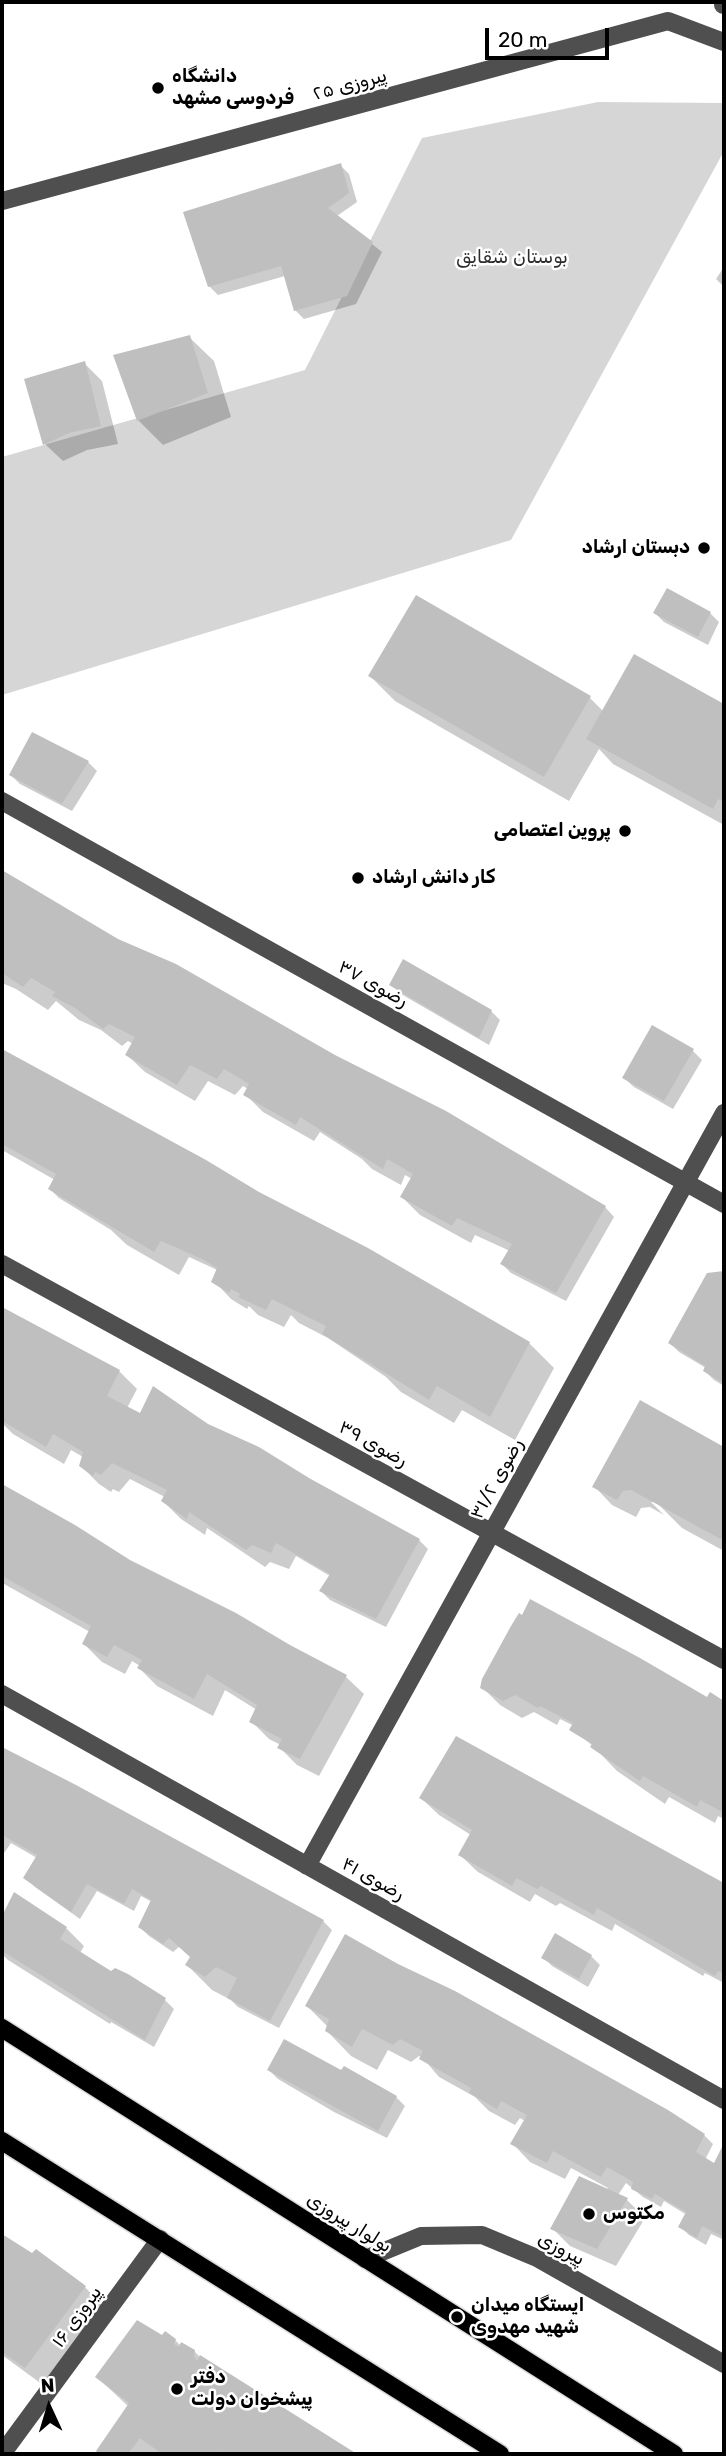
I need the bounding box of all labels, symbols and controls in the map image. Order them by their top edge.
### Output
scale bar [488,14,612,58]
text: 20 m [498,27,547,52]
street label: پیروزی ۲۵ [310,64,390,106]
place label: دانشگاه فردوسی مشهد [172,66,294,110]
marker: دانشگاه فردوسی مشهد [150,80,166,96]
park label: بوستان شقایق [456,247,568,269]
place label: دبستان ارشاد [582,537,690,559]
marker: دبستان ارشاد [696,540,712,556]
place label: پروین اعتصامی [494,820,611,842]
marker: پروین اعتصامی [617,823,633,839]
place label: کار دانش ارشاد [372,867,495,889]
marker: کار دانش ارشاد [350,870,366,886]
street label: رضوی ۳۷ [334,956,412,1012]
street label: رضوی ۳۹ [335,1416,411,1472]
street label: رضوی ۳۱/۲ [466,1435,528,1523]
street label: رضوی ۴۱ [338,1852,408,1906]
street label: بولوار پیروزی [302,2188,396,2258]
place label: مکتوس [603,2203,665,2225]
marker: مکتوس [581,2206,597,2222]
street label: پیروزی [534,2227,588,2271]
street label: پیروزی ۱۶ [47,2282,107,2352]
place label: ایستگاه میدان شهید مهدوی [471,2295,584,2339]
marker: ایستگاه میدان شهید مهدوی [449,2309,465,2325]
place label: دفتر پیشخوان دولت [191,2367,313,2411]
north arrow [14,2372,84,2442]
text: N [40,2374,55,2398]
marker: دفتر پیشخوان دولت [169,2381,185,2397]

